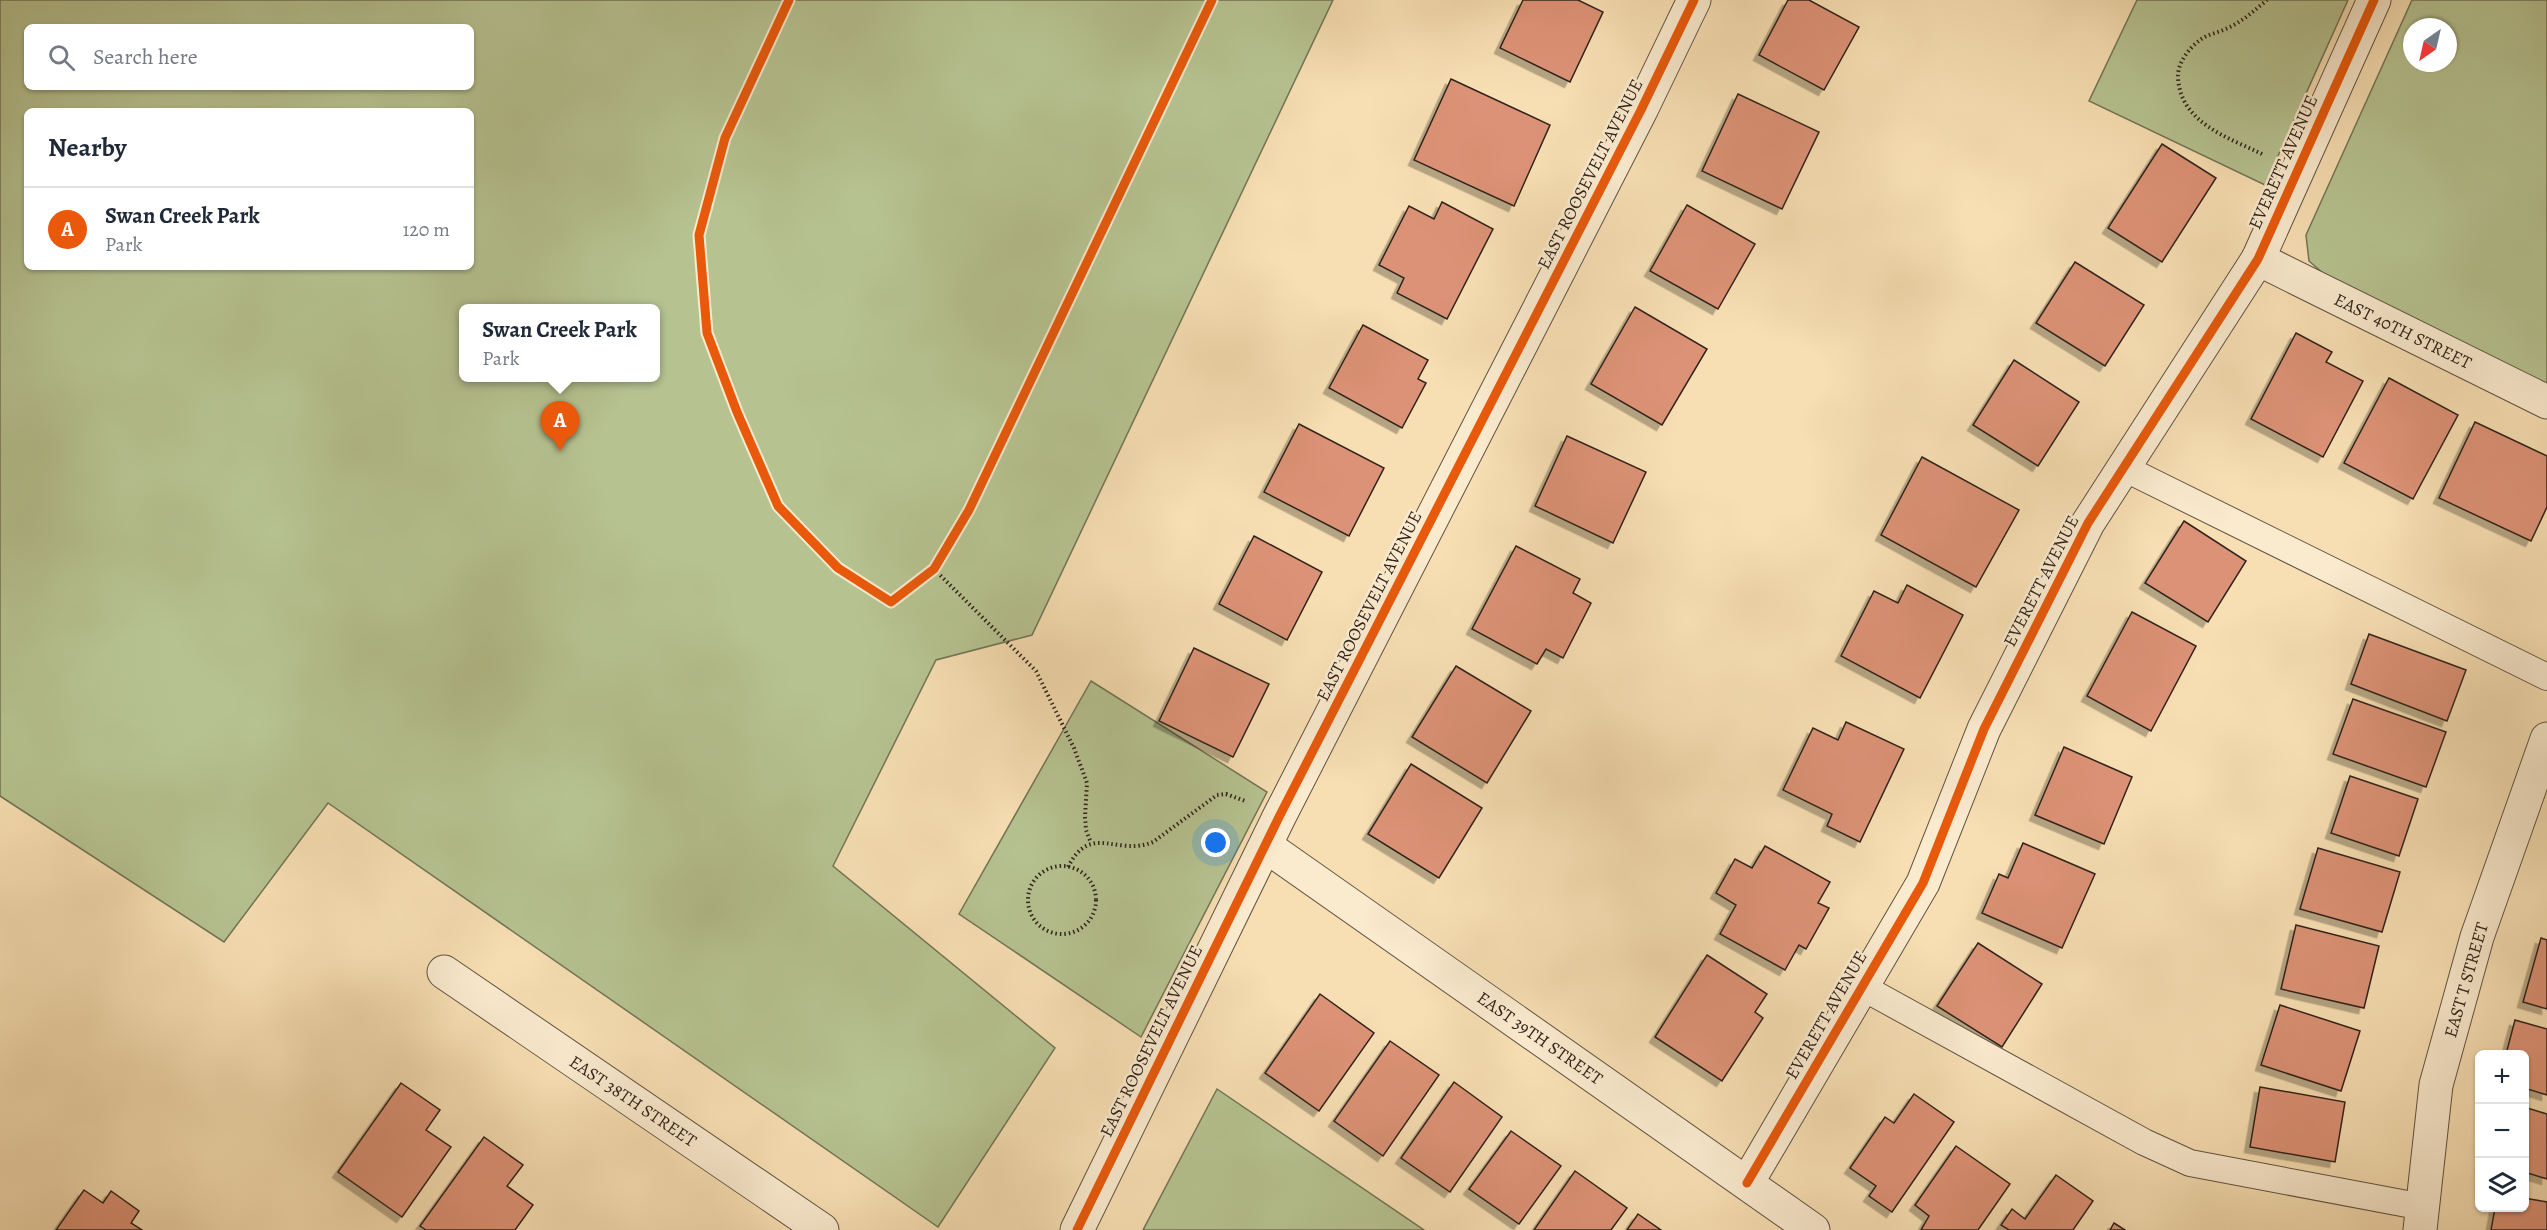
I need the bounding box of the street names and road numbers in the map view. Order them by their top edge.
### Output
street label: EAST ROOSEVELT AVENUE [1531,75,1649,273]
street label: EVERETT AVENUE [2243,91,2323,233]
street label: EAST 40TH STREET [2330,287,2476,375]
street label: EAST ROOSEVELT AVENUE [1310,507,1428,705]
street label: EVERETT AVENUE [1998,511,2084,651]
street label: EAST T STREET [2438,919,2494,1040]
street label: EAST ROOSEVELT AVENUE [1094,941,1208,1141]
street label: EVERETT AVENUE [1779,946,1873,1084]
street label: EAST 39TH STREET [1472,986,1608,1090]
street label: EAST 38TH STREET [565,1049,702,1153]

